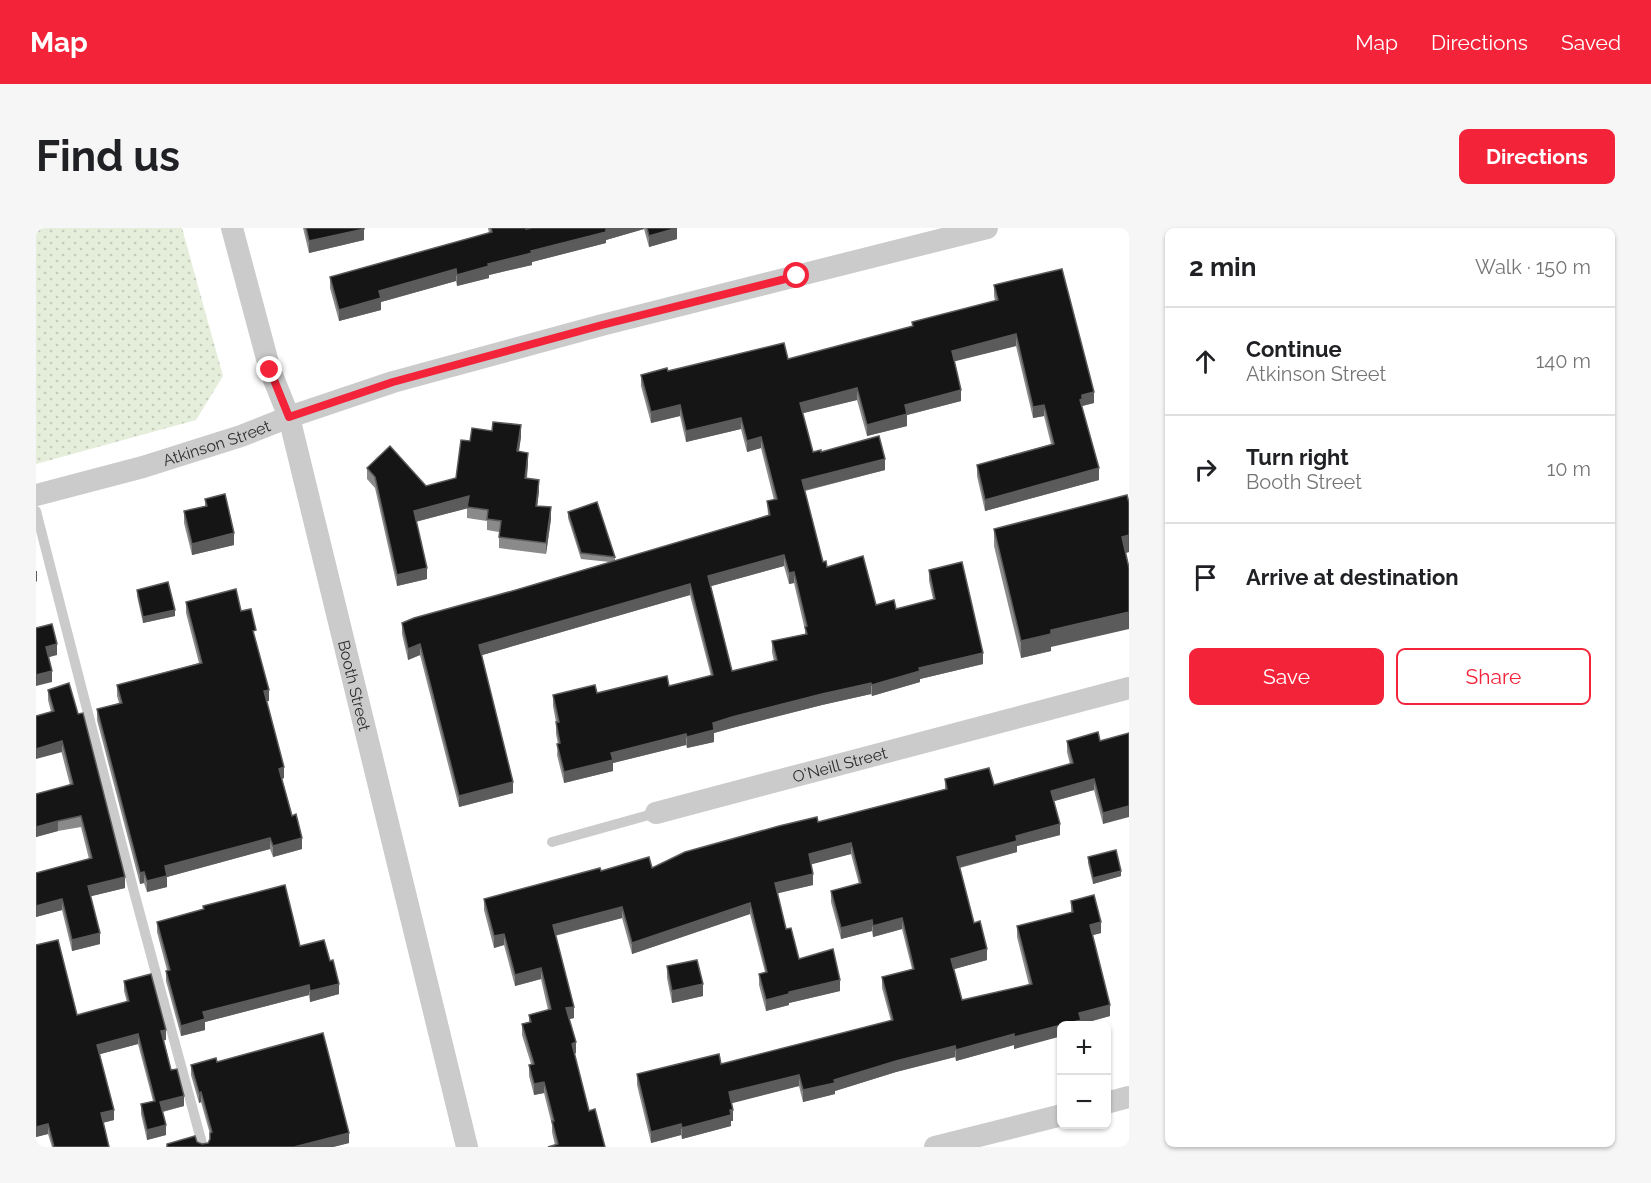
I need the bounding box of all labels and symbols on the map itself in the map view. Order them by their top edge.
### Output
route start [783,262,809,288]
route end [256,356,282,382]
street label: Atkinson Street [160,416,274,470]
street label: Booth Street [334,638,375,733]
street label: O'Neill Street [790,743,890,786]

